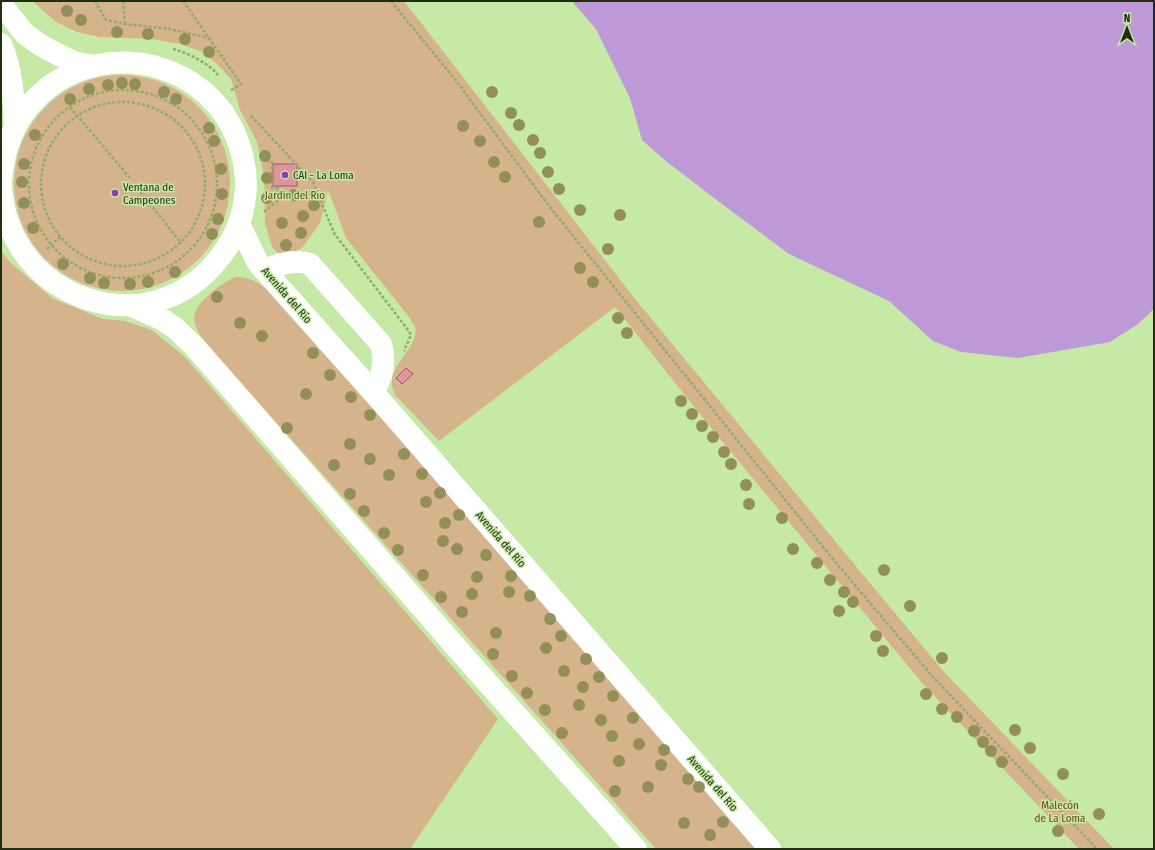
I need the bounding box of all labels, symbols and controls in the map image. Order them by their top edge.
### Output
north arrow [1107,8,1147,48]
text: N [1124,12,1130,25]
place label: CAI - La Loma [293,169,354,182]
marker: CAI - La Loma [280,170,290,180]
place label: Ventana de Campeones [123,181,176,207]
marker: Ventana de Campeones [110,188,120,198]
park label: Jardin del Río [265,189,325,202]
street label: Avenida del Río [259,265,315,326]
street label: Avenida del Río [473,509,529,570]
street label: Avenida del Río [685,753,741,814]
park label: Malecón de La Loma [1035,799,1085,825]

